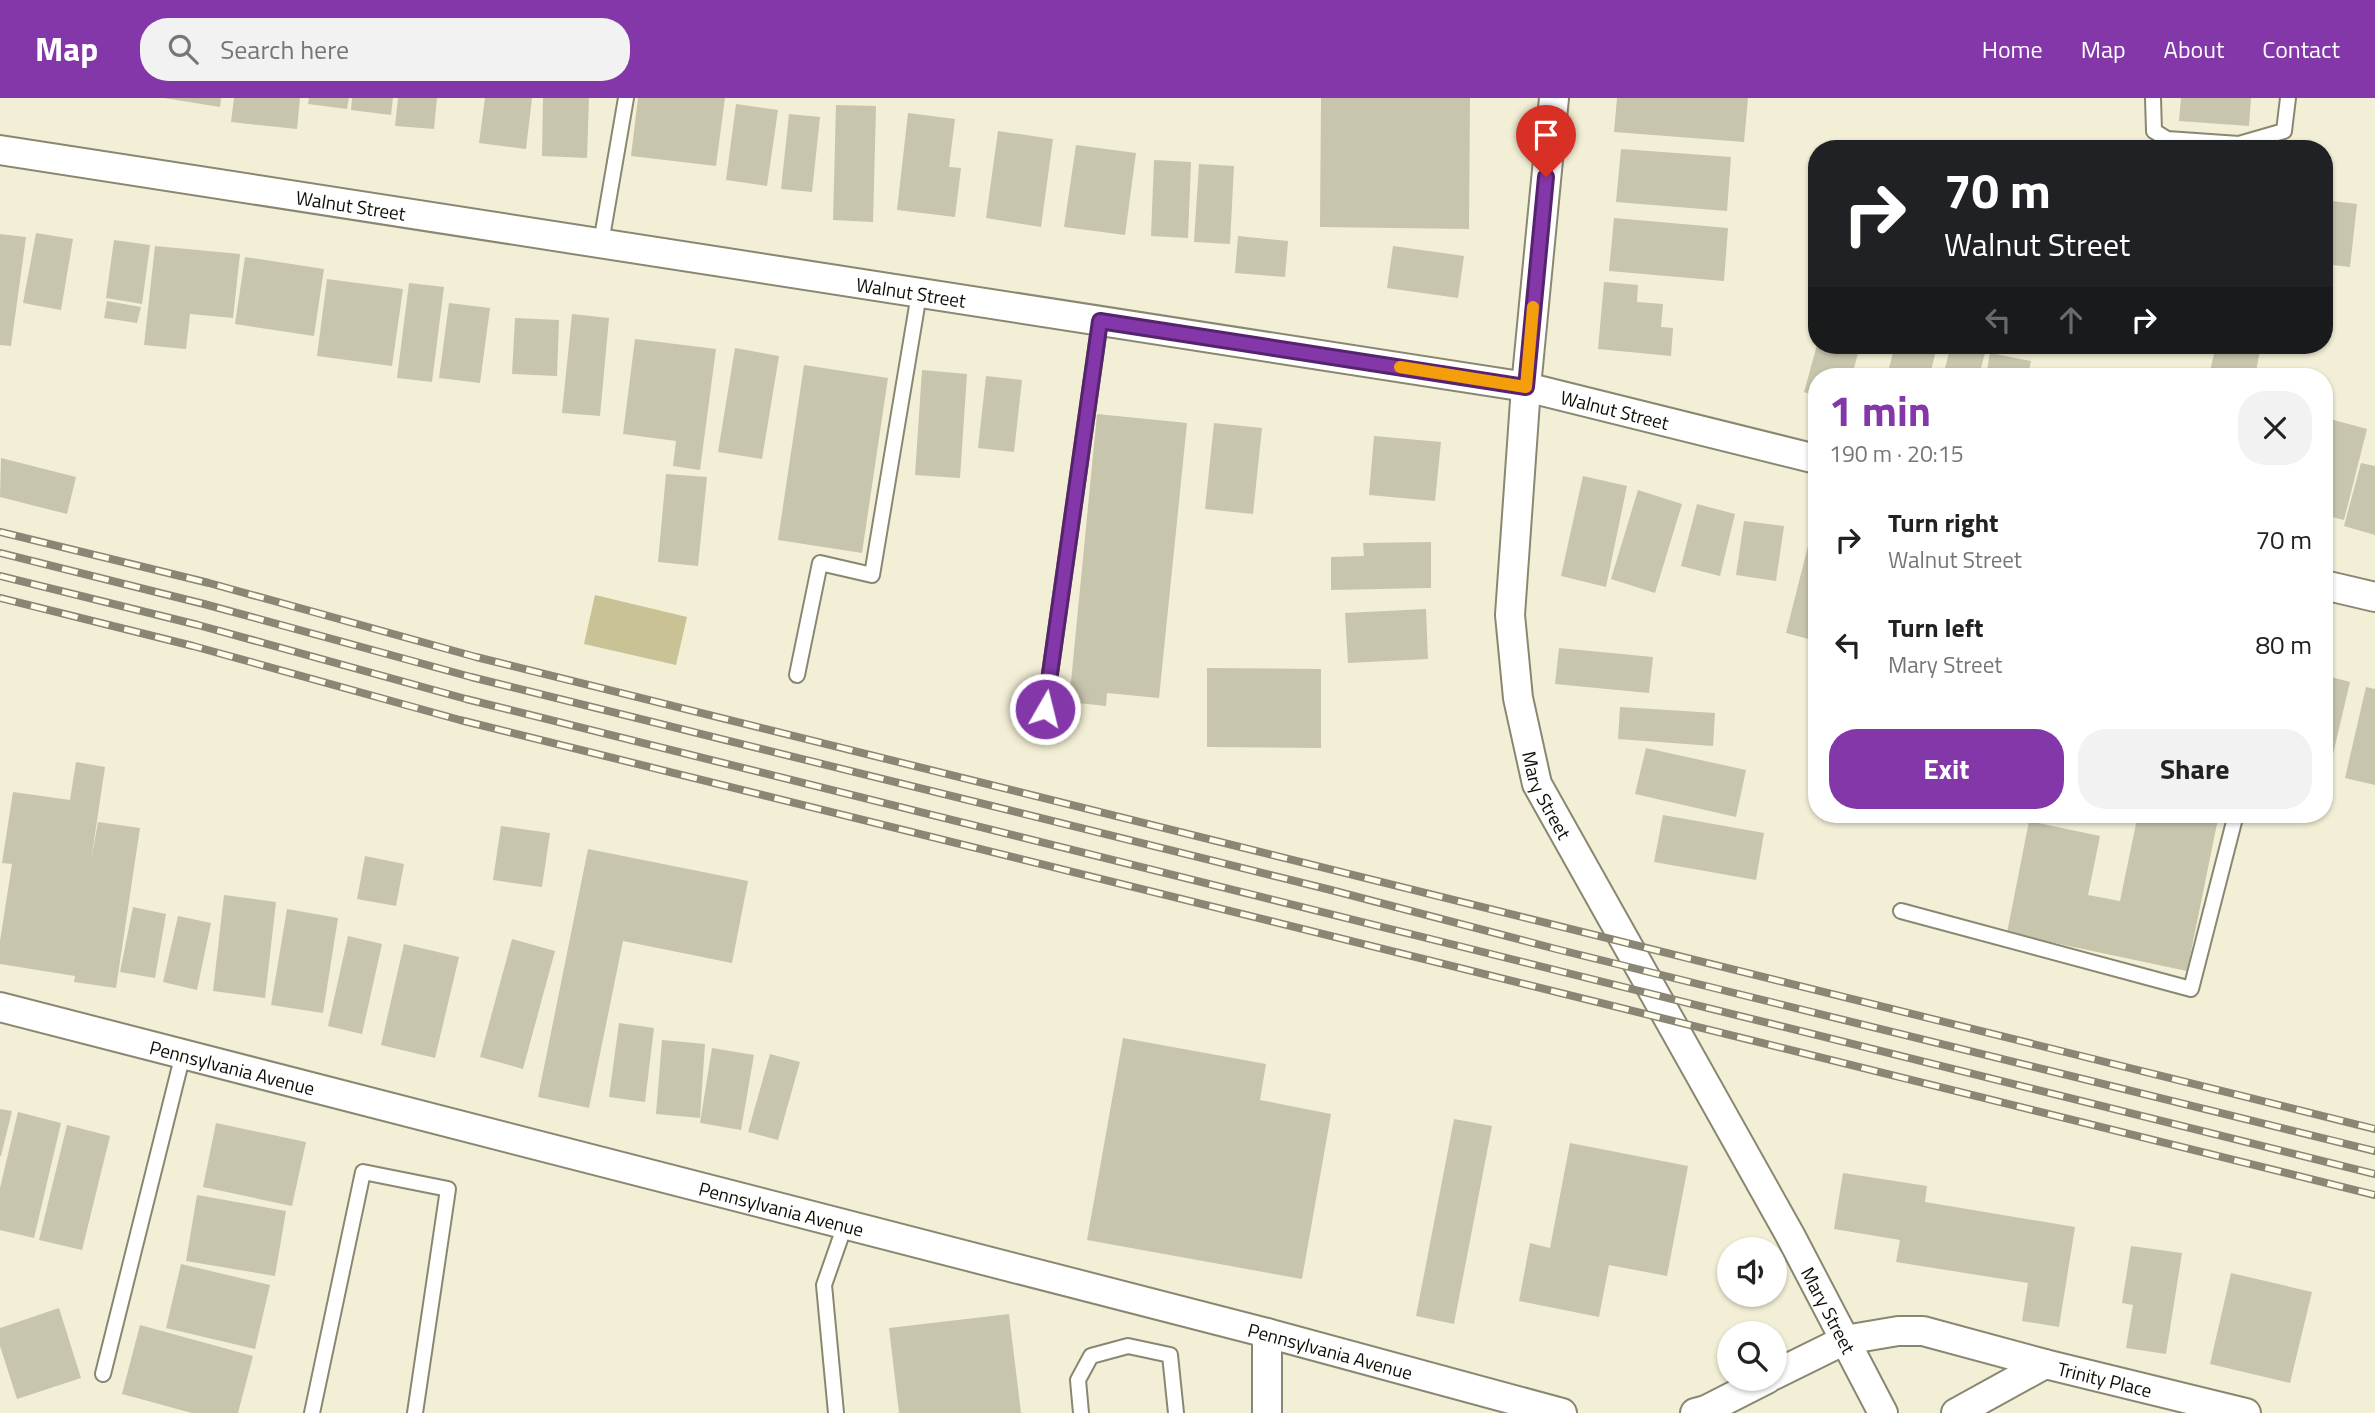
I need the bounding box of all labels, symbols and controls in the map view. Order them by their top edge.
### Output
search box [140,18,630,81]
text: Map [35,24,98,74]
icon: search [164,30,202,68]
text: Search here [220,30,349,69]
text: Home [1982,31,2043,67]
text: Map [2081,31,2126,67]
text: About [2164,31,2224,67]
text: Contact [2262,31,2340,67]
pin [1516,105,1576,177]
icon: arrive [1527,116,1565,154]
text: 70 m [1944,152,2051,227]
icon: right [1829,168,1920,259]
street label: Walnut Street [294,182,408,227]
text: Walnut Street [1944,220,2130,268]
street label: Walnut Street [854,269,968,314]
icon: left [1979,301,2017,339]
icon: ahead [2052,301,2090,339]
icon: right [2125,301,2163,339]
text: 1 min [1829,378,1931,442]
street label: Walnut Street [1558,382,1673,437]
button: close [2238,391,2312,465]
text: 190 m · 20:15 [1829,436,1964,471]
text: Turn right [1888,503,1999,542]
text: 70 m [2255,520,2312,559]
icon: right [1829,521,1867,559]
text: Walnut Street [1888,542,2022,577]
text: Turn left [1888,608,1983,647]
text: 80 m [2255,625,2312,664]
icon: left [1829,626,1867,664]
text: Mary Street [1888,647,2002,682]
position arrow [1008,672,1082,746]
button: Exit [1829,729,2064,809]
button: Share [2078,729,2312,809]
street label: Mary Street [1516,748,1580,844]
street label: Pennsylvania Avenue [147,1032,318,1102]
street label: Pennsylvania Avenue [696,1173,867,1243]
map controls [1717,1237,1787,1391]
button: sound [1717,1237,1787,1307]
street label: Mary Street [1794,1261,1864,1359]
street label: Pennsylvania Avenue [1245,1314,1416,1386]
button: search [1717,1321,1787,1391]
street label: Trinity Place [2055,1353,2155,1404]

